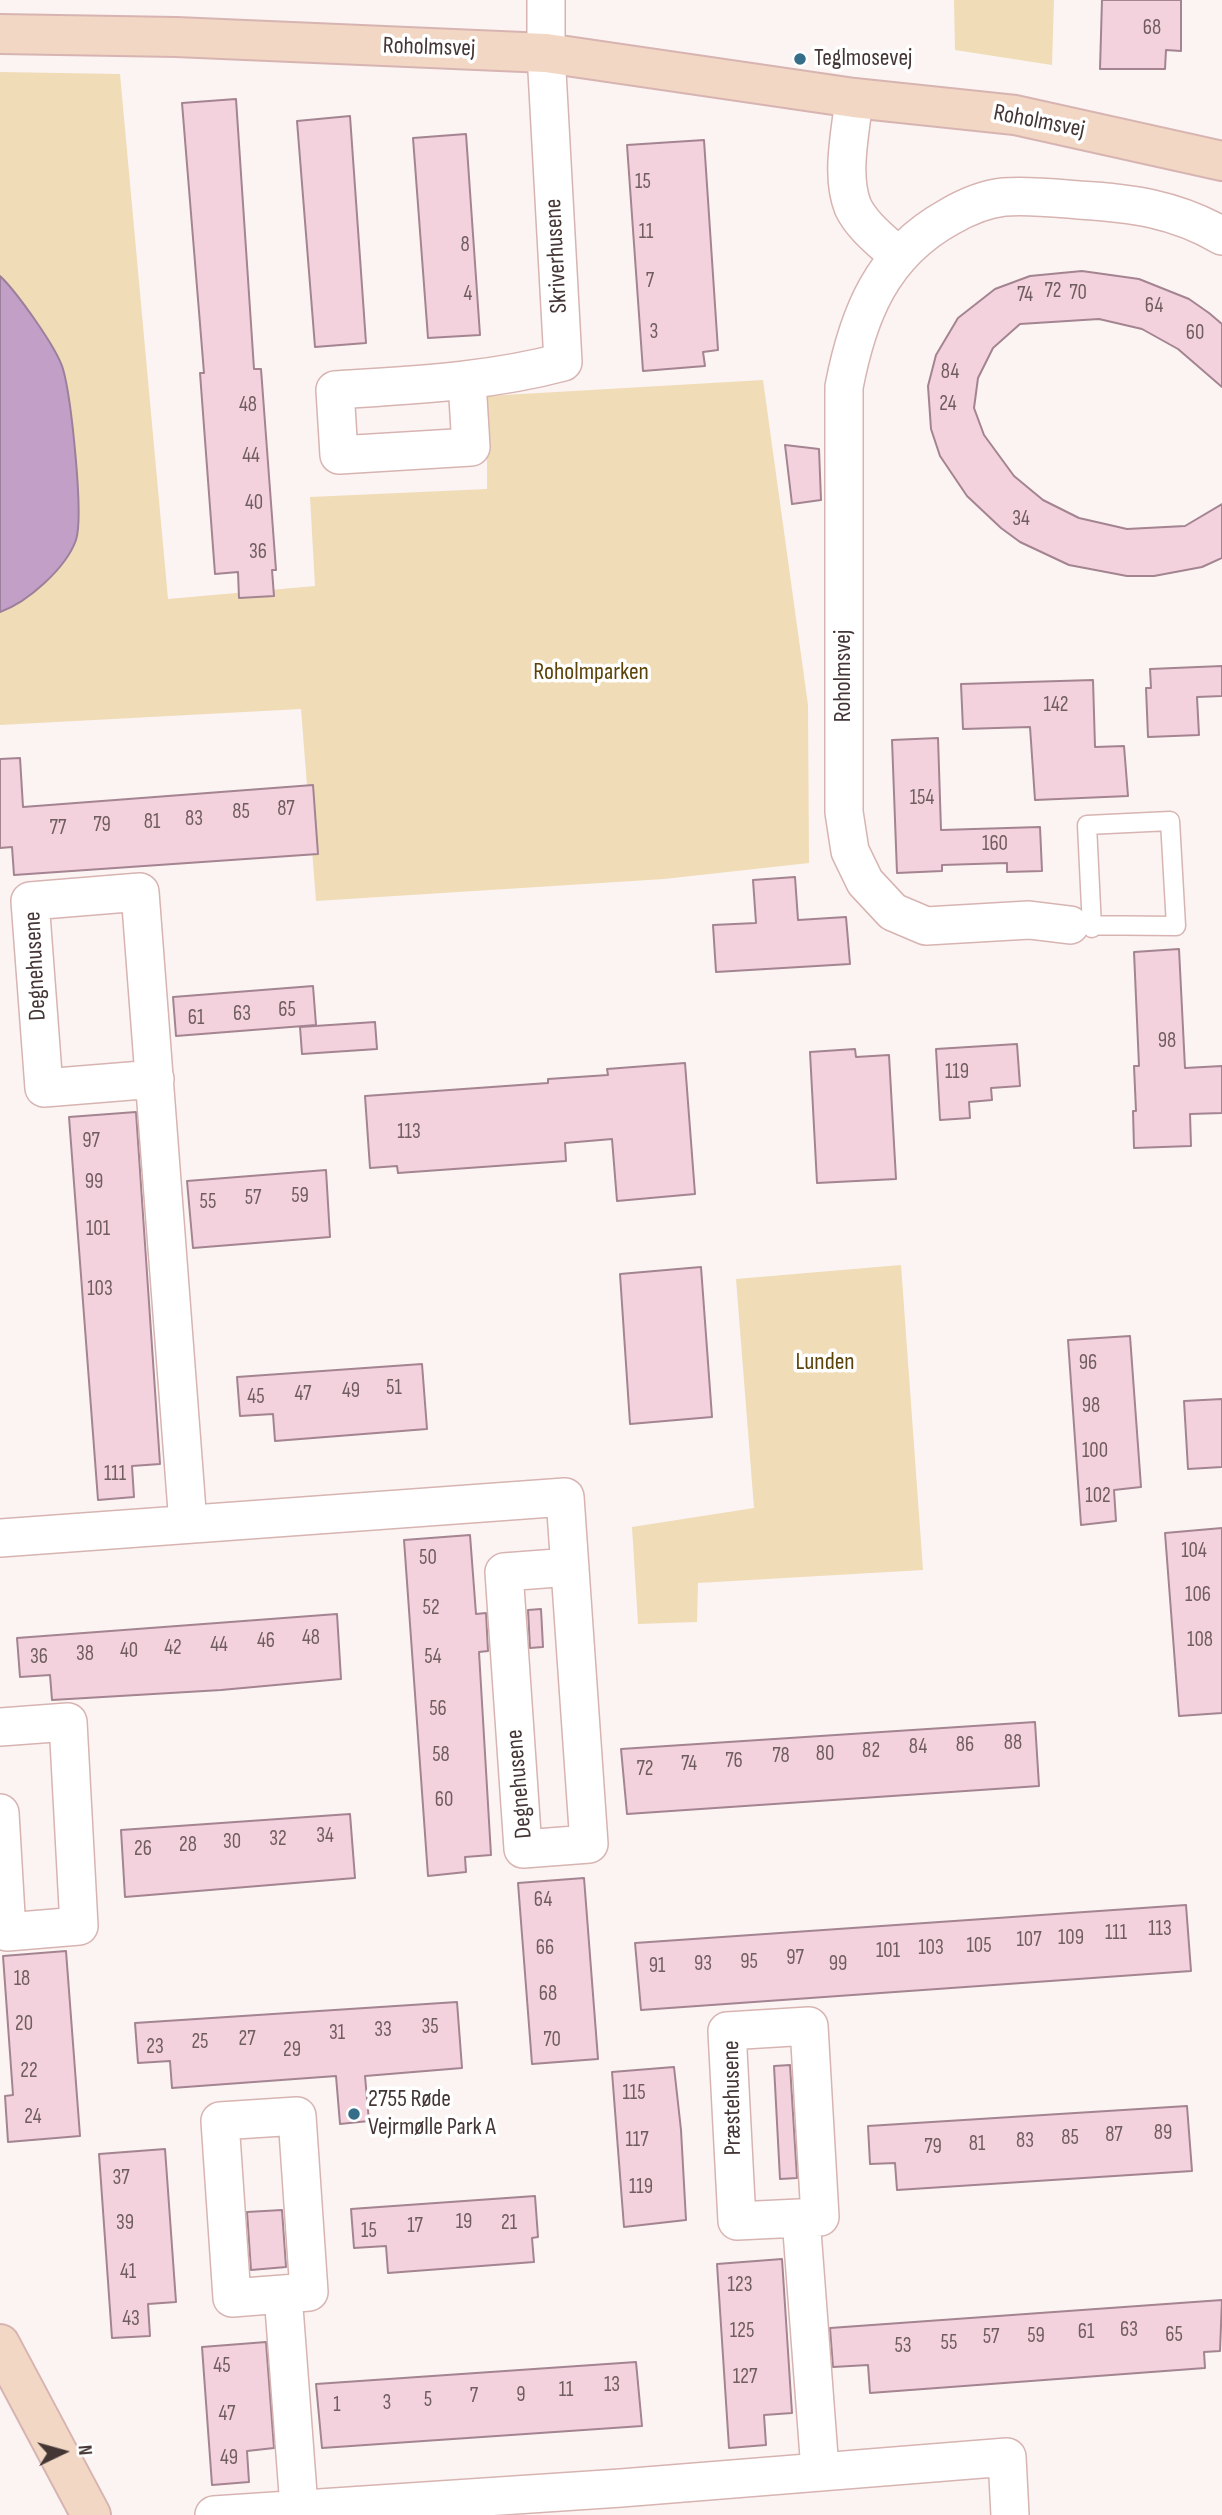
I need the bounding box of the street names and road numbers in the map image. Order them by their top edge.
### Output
street label: Roholmsvej [382,32,476,64]
street label: Roholmsvej [991,99,1087,145]
street label: Skriverhusene [540,198,574,314]
street label: Roholmsvej [830,630,858,722]
street label: Degnehusene [19,911,53,1021]
street label: Degnehusene [501,1728,539,1840]
street label: Præstehusene [718,2040,748,2156]

